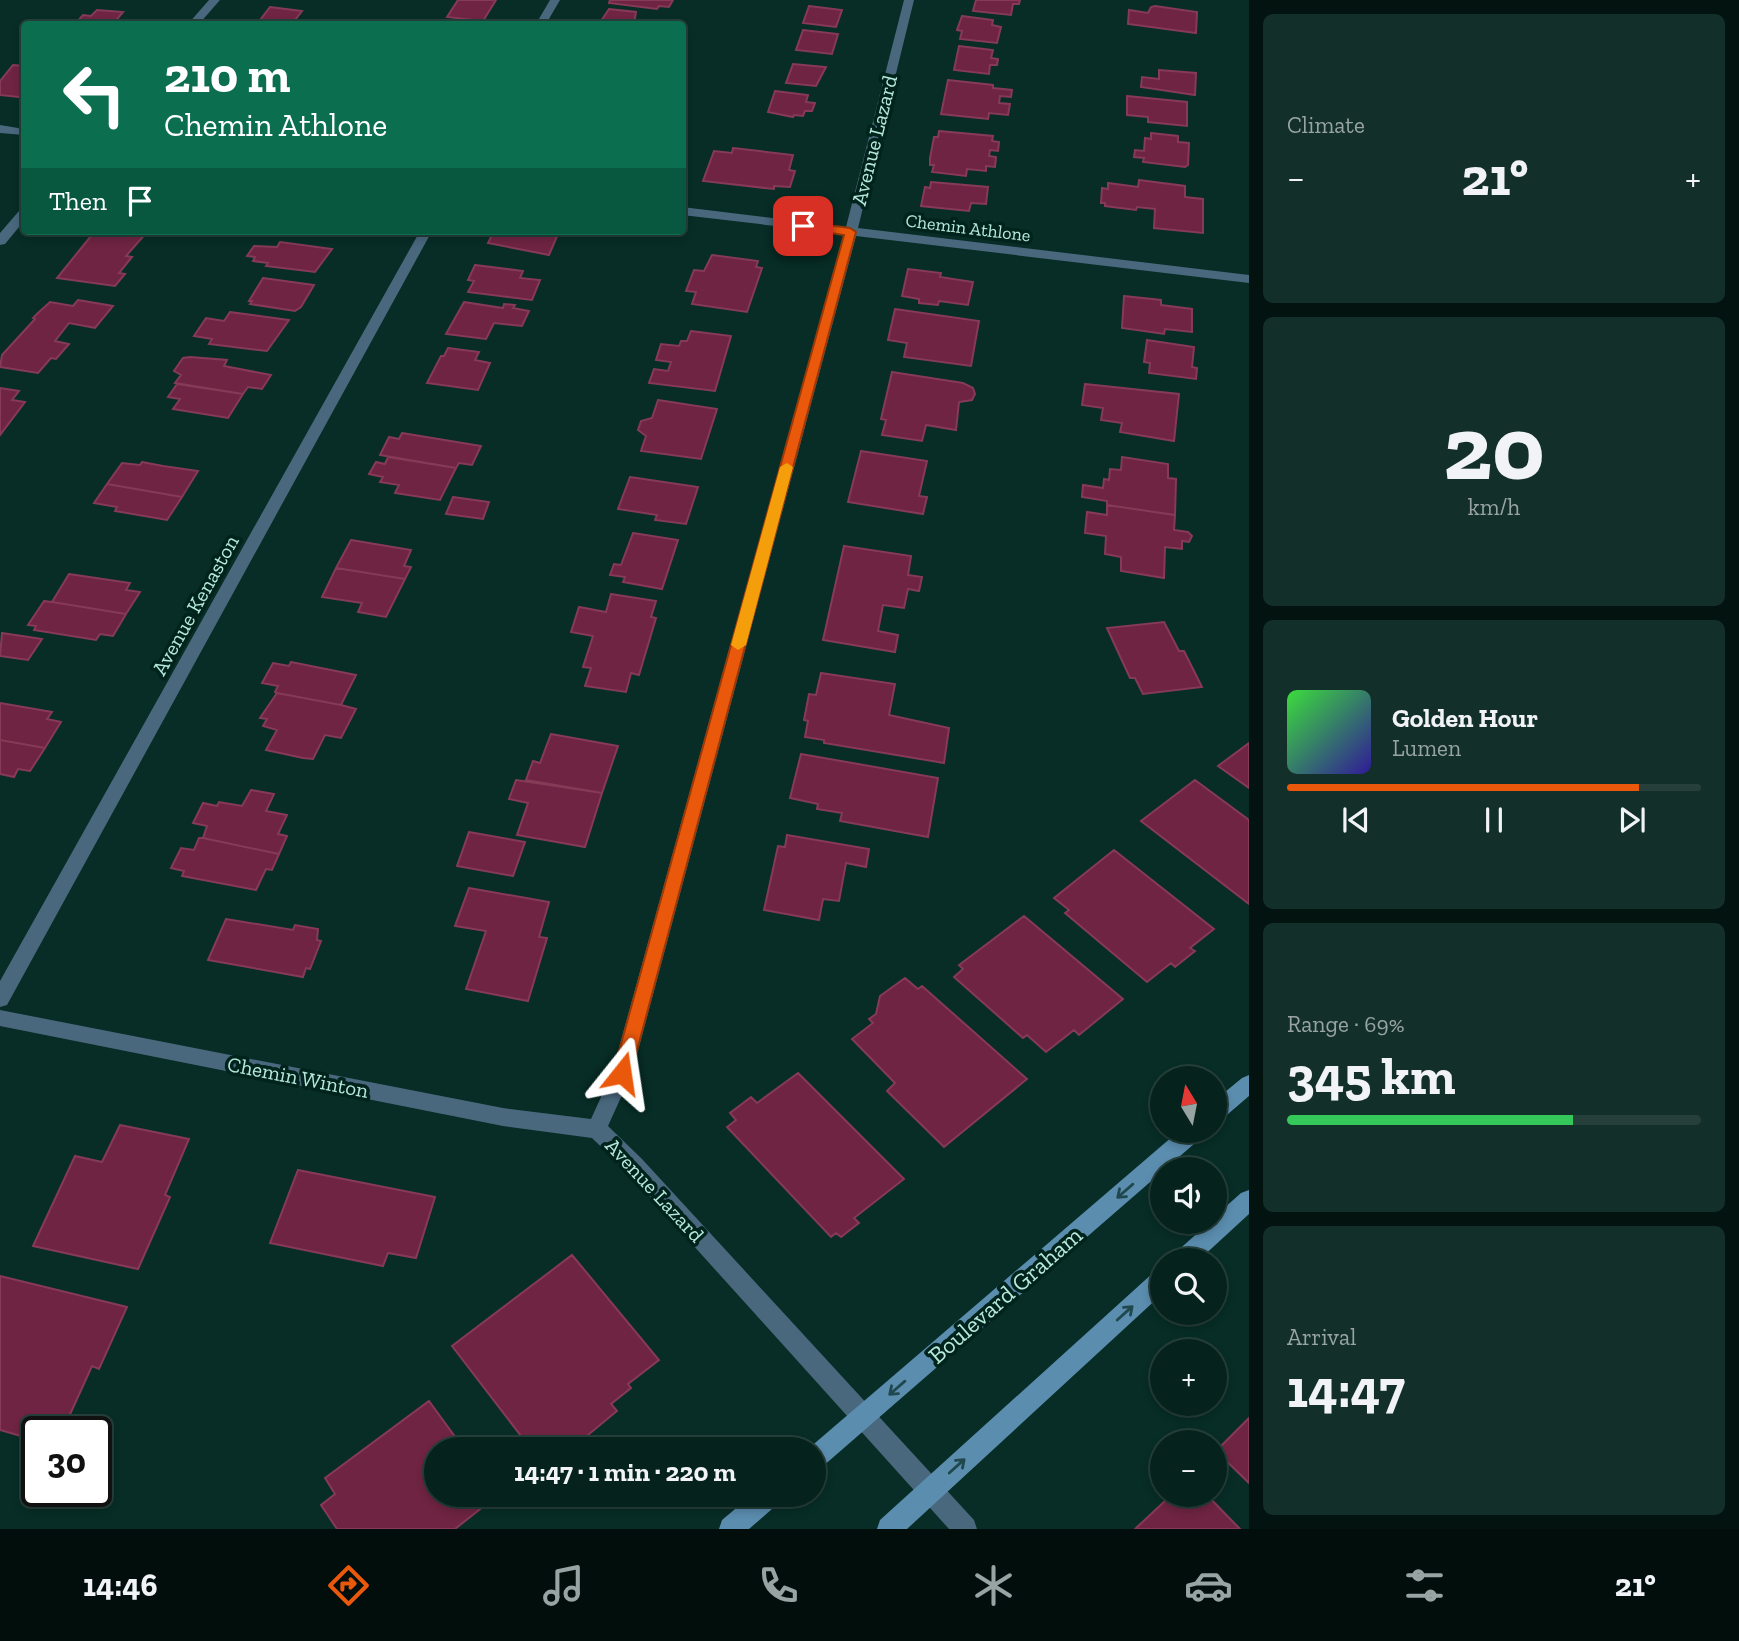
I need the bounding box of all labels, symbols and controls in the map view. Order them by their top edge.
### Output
text: 210 m [164,46,290,105]
icon: left [49,49,140,140]
street label: Avenue Lazard [846,72,902,208]
text: Chemin Athlone [164,106,387,144]
text: Climate [1287,111,1365,139]
text: 21° [1461,146,1528,208]
text: − [1287,155,1305,201]
text: + [1685,155,1701,201]
icon: arrive [121,182,159,220]
text: Then [49,185,107,217]
pin [773,196,833,256]
icon: arrive [784,207,822,245]
street label: Chemin Athlone [904,209,1032,247]
text: 20 [1443,393,1545,502]
text: km/h [1468,493,1520,521]
street label: Avenue Kenaston [146,531,244,679]
text: Golden Hour [1392,702,1538,734]
text: Lumen [1392,734,1461,762]
icon: previous [1337,801,1375,839]
icon: pause [1475,801,1513,839]
icon: next [1613,801,1651,839]
text: Range · 69% [1287,1010,1405,1038]
position arrow [585,1036,659,1110]
text: 345 km [1287,1045,1456,1107]
street label: Chemin Winton [225,1051,371,1103]
north arrow [1150,1066,1227,1143]
map controls [1150,1066,1227,1507]
street label: Avenue Lazard [600,1133,710,1248]
button: sound [1150,1157,1227,1234]
one-way arrow [1116,1183,1134,1199]
street label: Boulevard Graham [922,1220,1088,1370]
button: search [1150,1248,1227,1325]
one-way arrow [1116,1305,1134,1321]
text: Arrival [1287,1323,1356,1351]
button: + [1150,1339,1227,1416]
text: 14:47 [1287,1358,1405,1420]
one-way arrow [888,1380,906,1396]
speed limit sign: 30 [21,1416,112,1507]
button: − [1150,1430,1227,1507]
text: 14:47 · 1 min · 220 m [514,1456,736,1488]
one-way arrow [948,1458,965,1475]
icon: directions [324,1561,373,1610]
icon: music [539,1561,588,1610]
icon: phone [754,1561,803,1610]
icon: climate [969,1561,1018,1610]
icon: car [1184,1561,1233,1610]
icon: filters [1400,1561,1449,1610]
text: 14:46 [83,1566,158,1604]
text: 21° [1615,1566,1656,1604]

